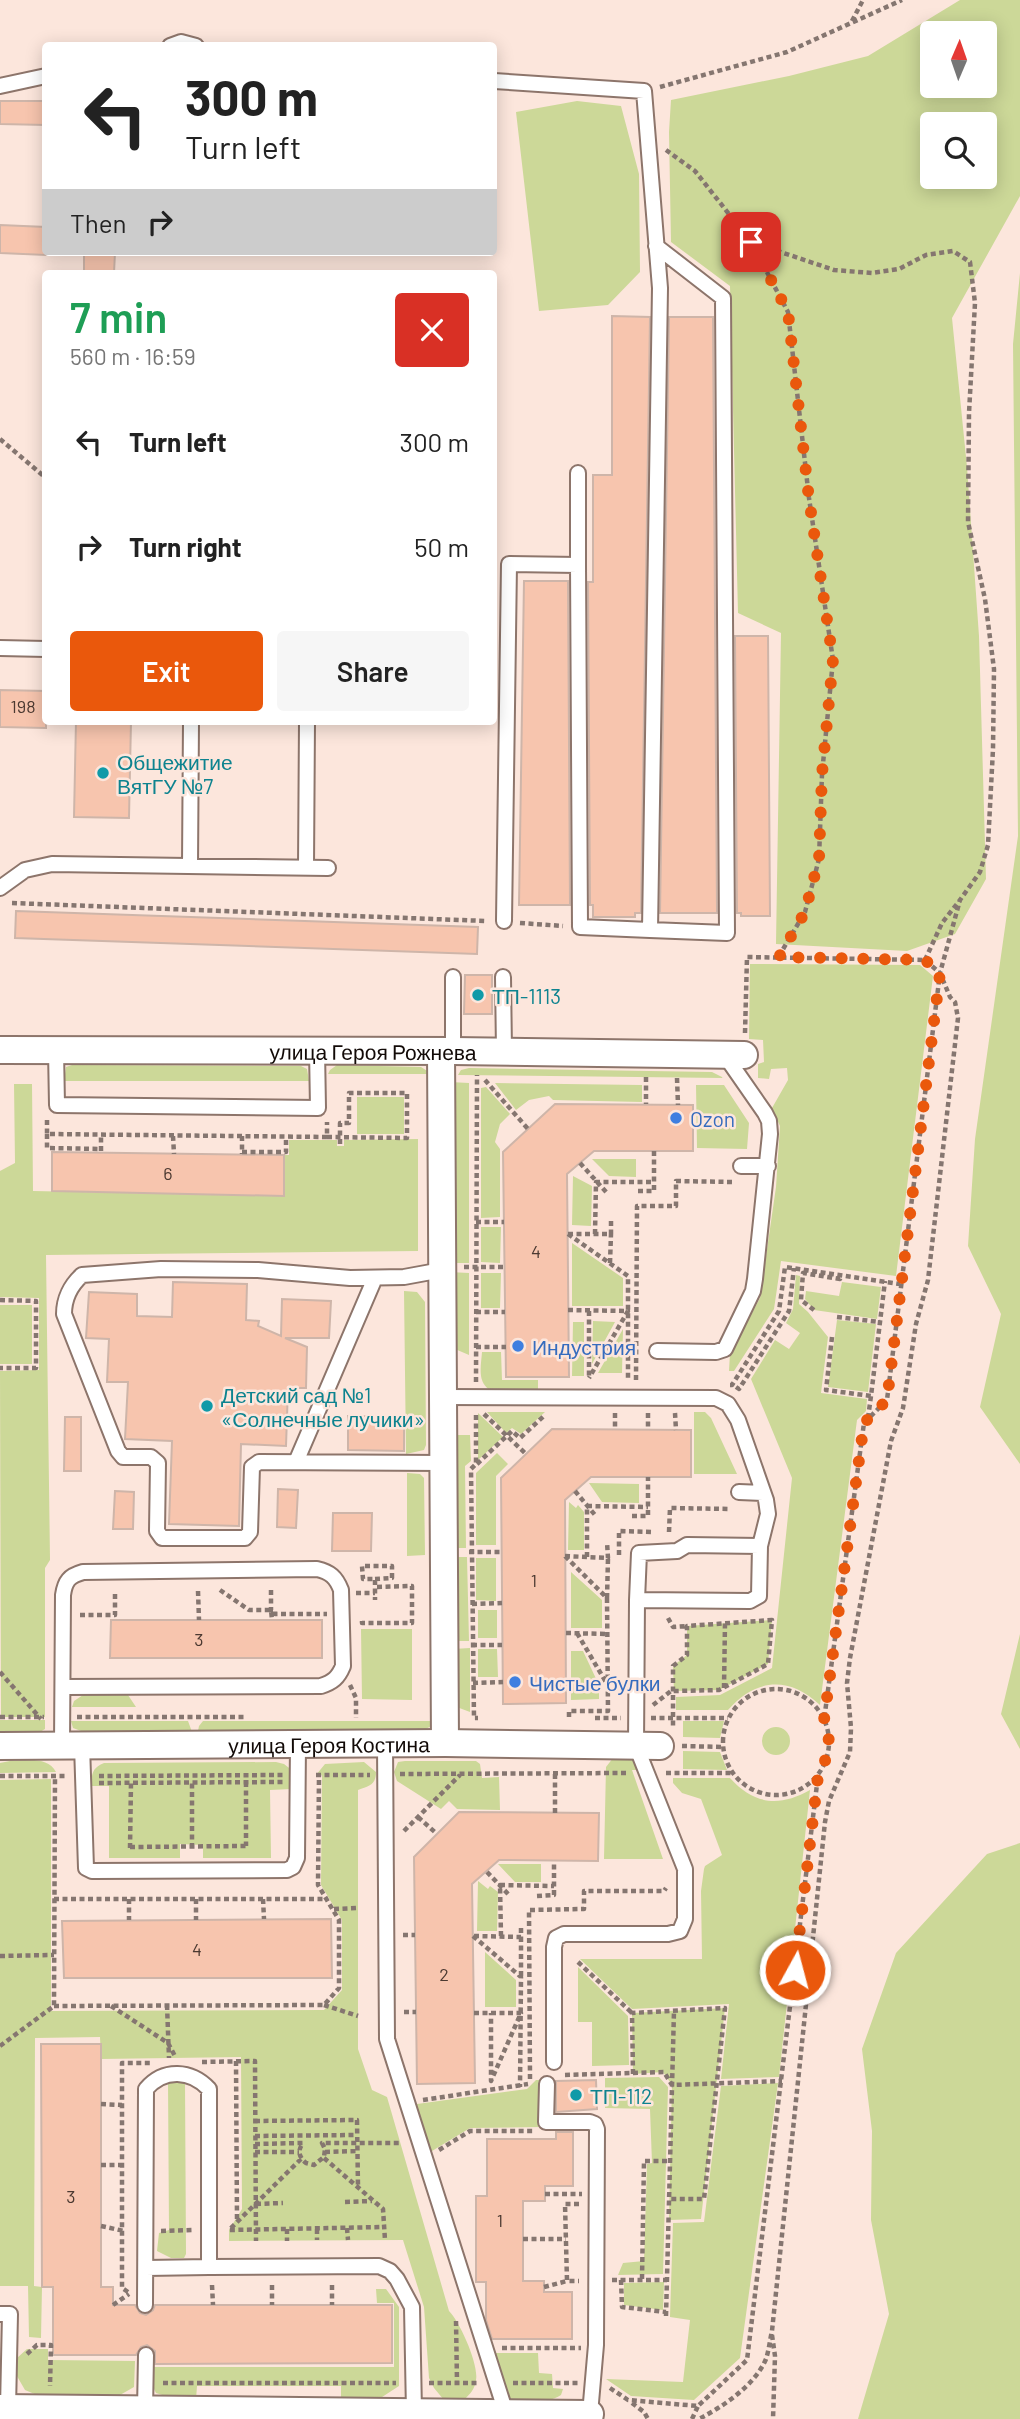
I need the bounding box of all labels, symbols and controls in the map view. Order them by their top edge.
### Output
north arrow [920,21,998,98]
map controls [920,21,997,189]
text: 300 m [185,67,318,126]
icon: left [70,70,161,161]
button: search [920,112,997,189]
text: Turn left [185,127,302,165]
icon: right [141,203,179,241]
text: Then [70,207,127,238]
pin [721,212,781,272]
icon: arrive [732,223,770,261]
text: 7 min [70,291,167,341]
button: close [395,293,469,367]
text: 560 m · 16:59 [70,342,196,370]
icon: left [70,423,108,461]
text: Turn left [129,426,227,457]
text: 300 m [400,426,469,457]
icon: right [70,528,108,566]
text: Turn right [129,531,242,562]
text: 50 m [414,531,469,562]
button: Exit [70,631,263,711]
button: Share [277,631,469,711]
house number: 198 [10,695,36,717]
place label: Общежитие ВятГУ №7 [117,749,233,798]
marker: Общежитие ВятГУ №7 [95,765,111,781]
place label: ТП-1113 [492,983,561,1008]
marker: ТП-1113 [470,987,486,1003]
street label: улица Героя Рожнева [269,1038,477,1064]
place label: Ozon [690,1106,735,1131]
marker: Ozon [668,1110,684,1126]
house number: 6 [163,1162,173,1184]
house number: 4 [531,1240,541,1262]
place label: Индустрия [532,1334,636,1359]
marker: Индустрия [510,1338,526,1354]
place label: Детский сад №1 «Солнечные лучики» [221,1382,425,1431]
marker: Детский сад №1 «Солнечные лучики» [199,1398,215,1414]
house number: 1 [531,1569,537,1591]
house number: 3 [194,1628,204,1650]
place label: Чистые булки [529,1670,661,1695]
marker: Чистые булки [507,1674,523,1690]
street label: улица Героя Костина [228,1731,430,1757]
position arrow [758,1933,832,2007]
house number: 4 [192,1938,202,1960]
house number: 2 [439,1963,449,1985]
place label: ТП-112 [590,2083,652,2108]
marker: ТП-112 [568,2087,584,2103]
house number: 3 [66,2185,76,2207]
house number: 1 [497,2209,503,2231]

